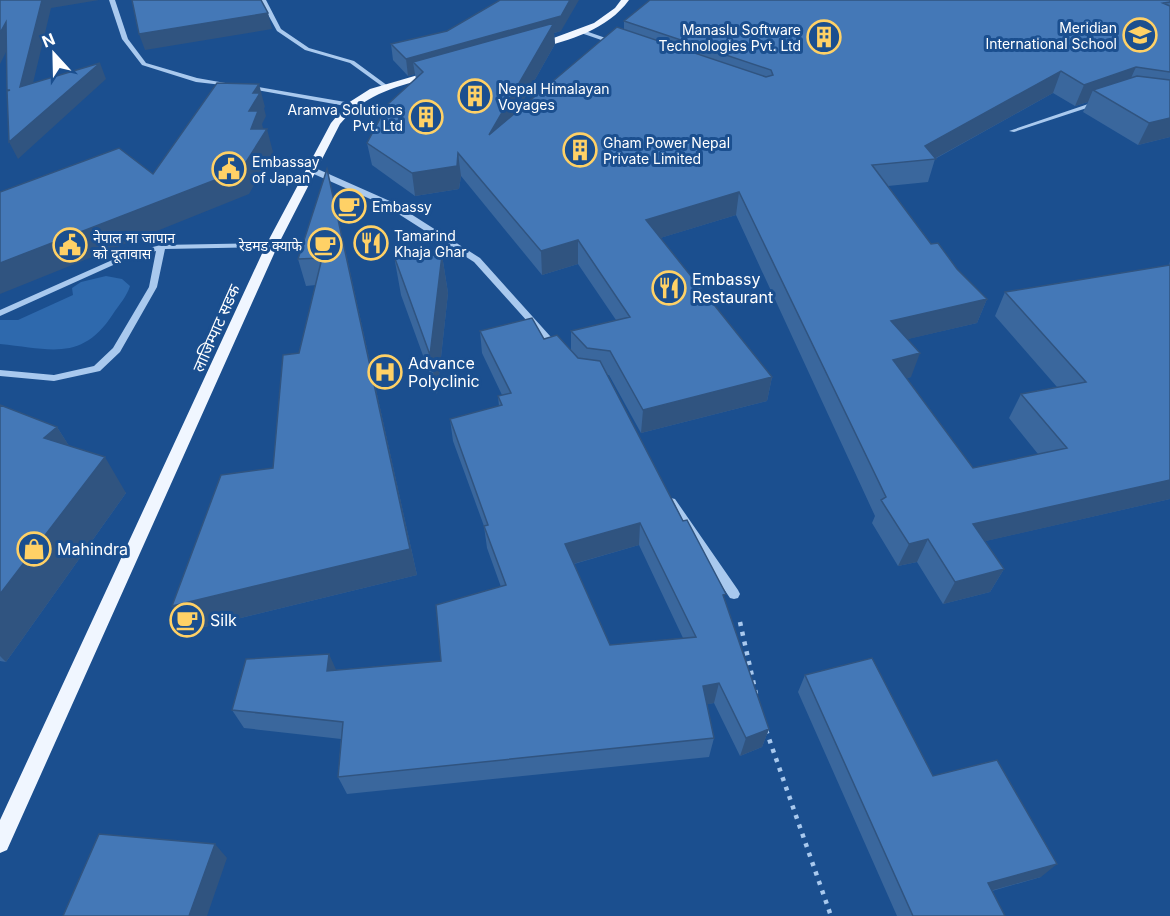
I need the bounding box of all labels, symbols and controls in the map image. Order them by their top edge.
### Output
school or university icon: Meridian International School [1122,17,1158,53]
building icon: Manaslu Software Technologies Pvt. Ltd [806,19,842,55]
place label: Meridian International School [985,19,1117,52]
place label: Manaslu Software Technologies Pvt. Ltd [659,21,801,54]
north arrow [24,24,84,84]
text: N [39,29,58,52]
building icon: Nepal Himalayan Voyages [457,78,493,114]
place label: Nepal Himalayan Voyages [498,80,610,113]
building icon: Aramva Solutions Pvt. Ltd [408,99,444,135]
place label: Aramva Solutions Pvt. Ltd [287,101,403,134]
building icon: Gham Power Nepal Private Limited [562,132,598,168]
place label: Gham Power Nepal Private Limited [603,134,730,167]
public building icon: Embassay of Japan [211,151,247,187]
place label: Embassay of Japan [252,153,320,186]
cafe icon: Embassy [331,188,367,224]
place label: Embassy [372,198,432,215]
restaurant icon: Tamarind Khaja Ghar [353,225,389,261]
public building icon: नेपाल मा जापान को दूतावास [52,227,88,263]
cafe icon: रेडमड क्याफे [307,227,343,263]
place label: Tamarind Khaja Ghar [394,227,467,260]
place label: नेपाल मा जापान को दूतावास [93,229,175,264]
place label: रेडमड क्याफे [239,237,302,254]
place label: Embassy Restaurant [692,269,773,307]
restaurant icon: Embassy Restaurant [651,270,687,306]
street label: लाजिम्पाट सडक [188,281,244,375]
place label: Advance Polyclinic [408,353,480,391]
hospital icon: Advance Polyclinic [367,354,403,390]
shop icon: Mahindra [16,531,52,567]
place label: Mahindra [57,539,128,559]
cafe icon: Silk [169,602,205,638]
place label: Silk [210,610,237,630]

